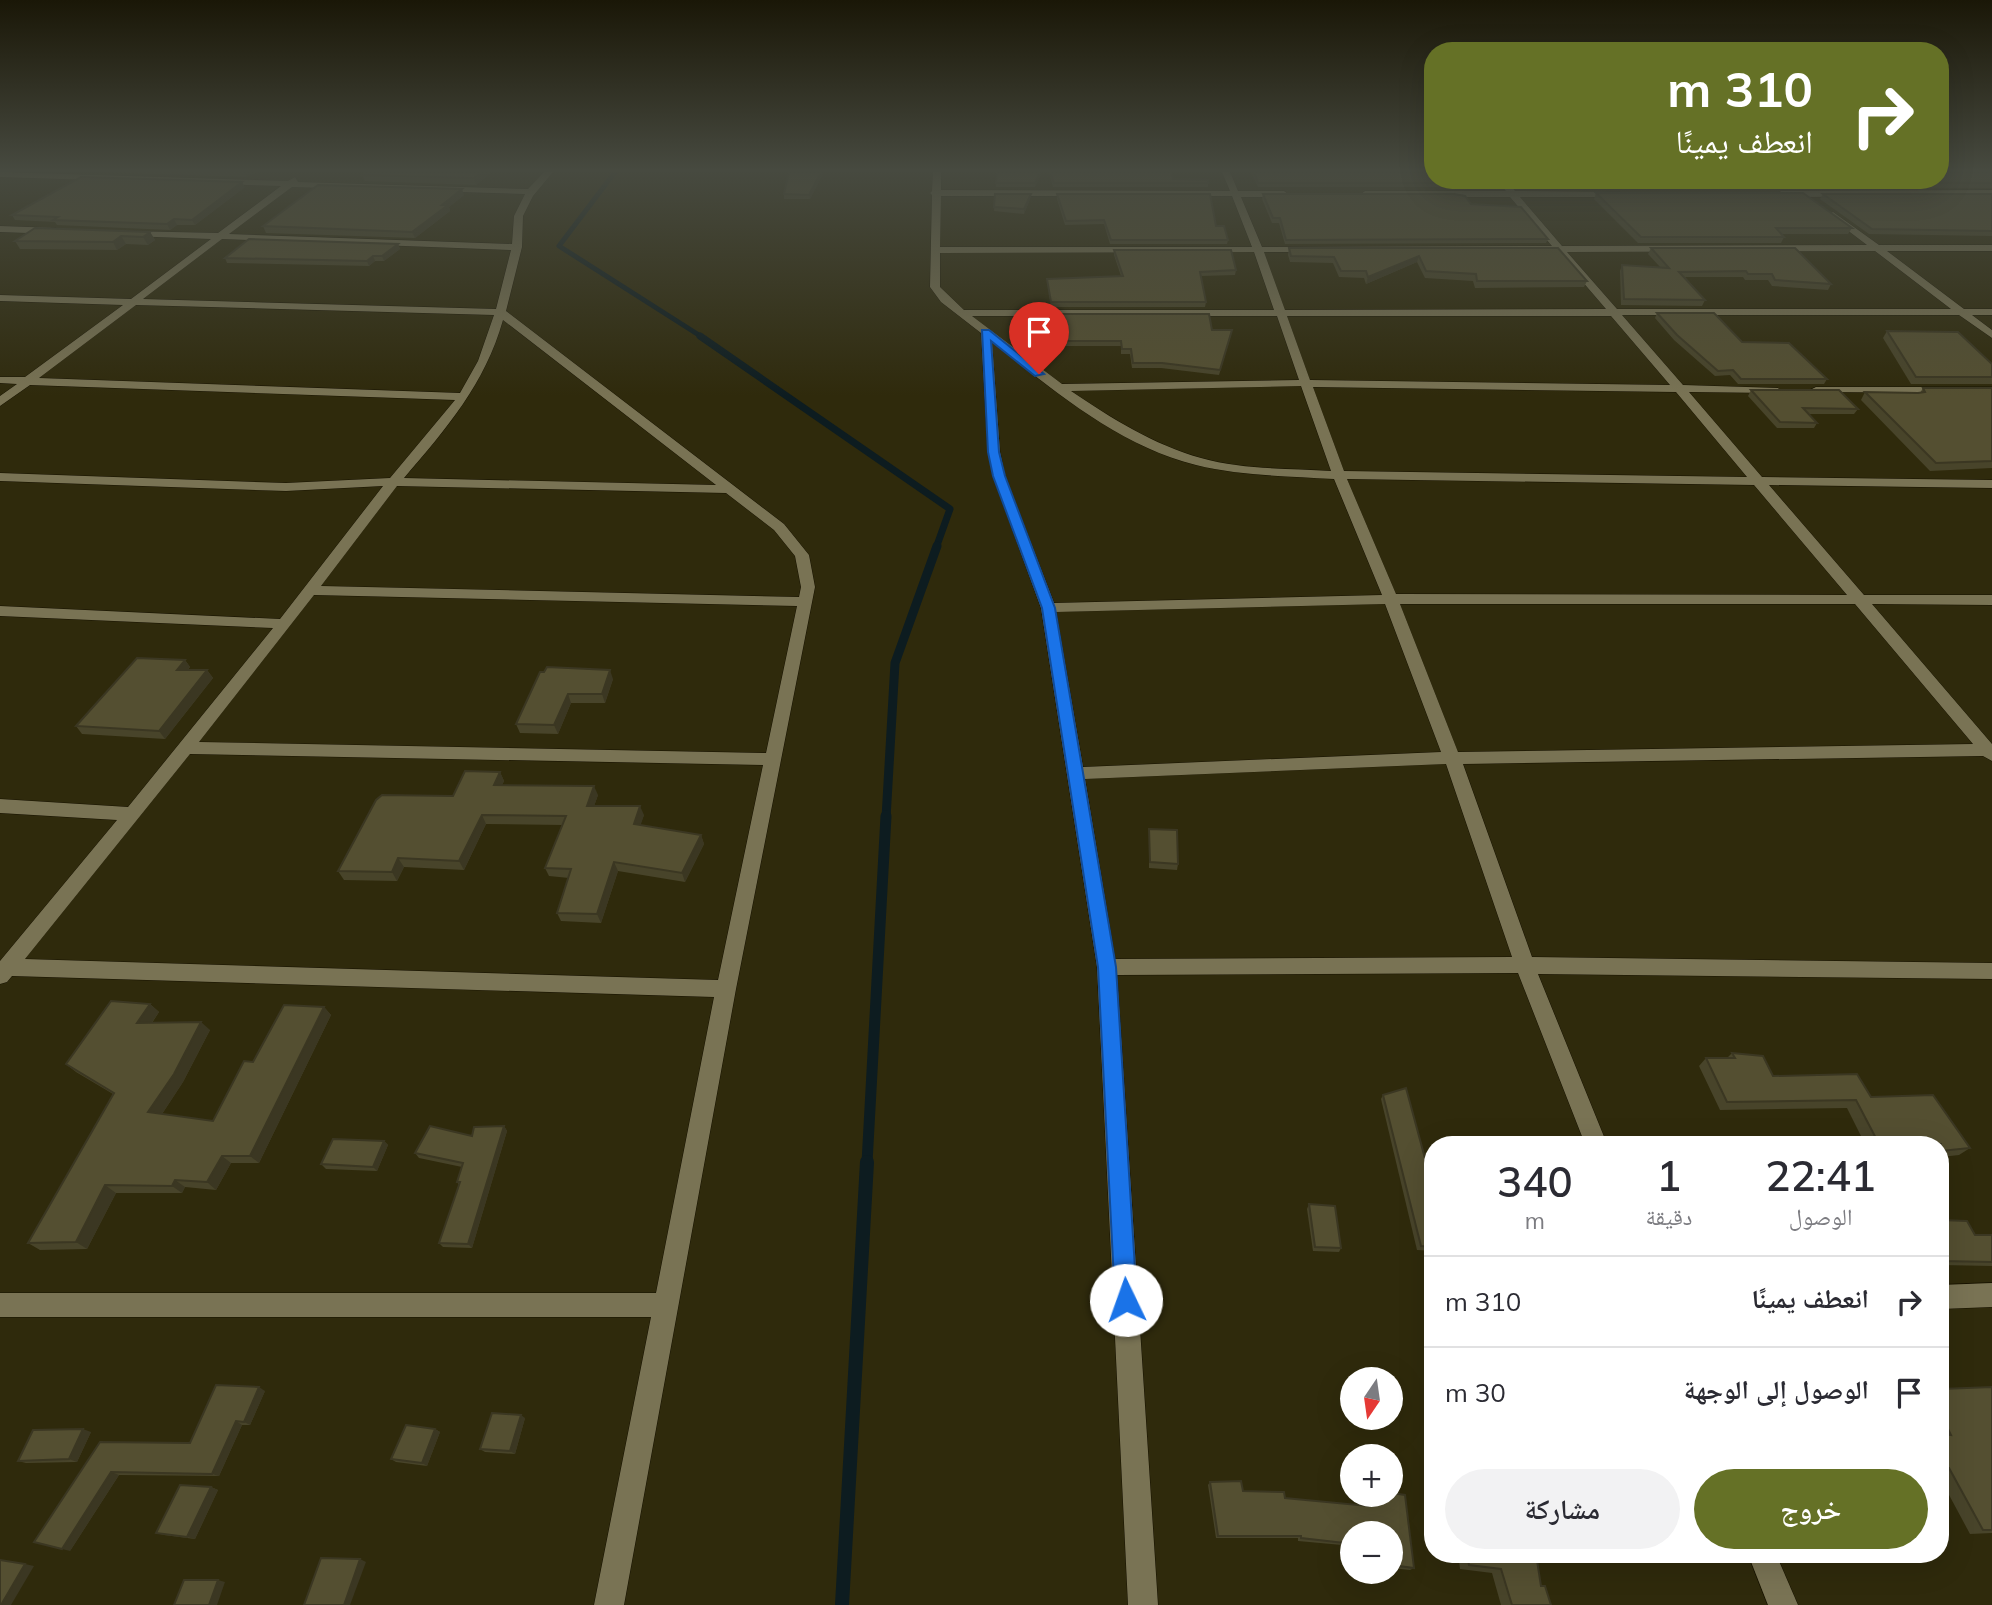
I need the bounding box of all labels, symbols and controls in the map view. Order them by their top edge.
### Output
text: 310 m [1667,58,1813,119]
icon: right [1837,70,1928,161]
text: انعطف يمينًا [1676,121,1813,161]
pin [1009,302,1069,374]
icon: arrive [1020,313,1058,351]
text: 1 [1656,1149,1682,1202]
text: 22:41 [1765,1149,1876,1202]
text: 340 [1497,1155,1573,1208]
text: دقيقة [1646,1202,1692,1231]
text: الوصول [1789,1202,1852,1231]
text: m [1525,1206,1545,1235]
position arrow [1089,1263,1163,1337]
text: انعطف يمينًا [1752,1282,1869,1315]
icon: right [1890,1283,1928,1321]
text: 310 m [1445,1285,1521,1318]
north arrow [1340,1367,1404,1430]
map controls [1340,1367,1403,1584]
text: الوصول إلى الوجهة [1684,1373,1869,1406]
icon: arrive [1890,1374,1928,1412]
text: 30 m [1445,1376,1506,1409]
button: + [1340,1444,1403,1507]
button: مشاركة [1445,1469,1680,1549]
button: خروج [1694,1469,1928,1549]
button: − [1340,1521,1403,1584]

